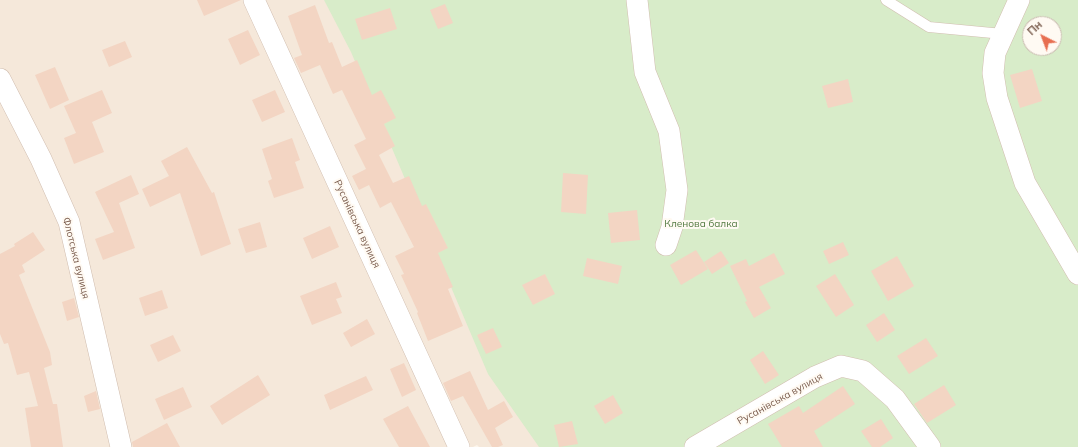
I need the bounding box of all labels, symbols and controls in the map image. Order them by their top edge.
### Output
north arrow [1022,16,1062,56]
text: Пн [1024,18,1045,38]
street label: Русанівська вулиця [331,178,383,270]
street label: Флотська вулиця [60,216,92,300]
park label: Кленова балка [664,218,738,230]
street label: Русанівська вулиця [735,371,825,427]

